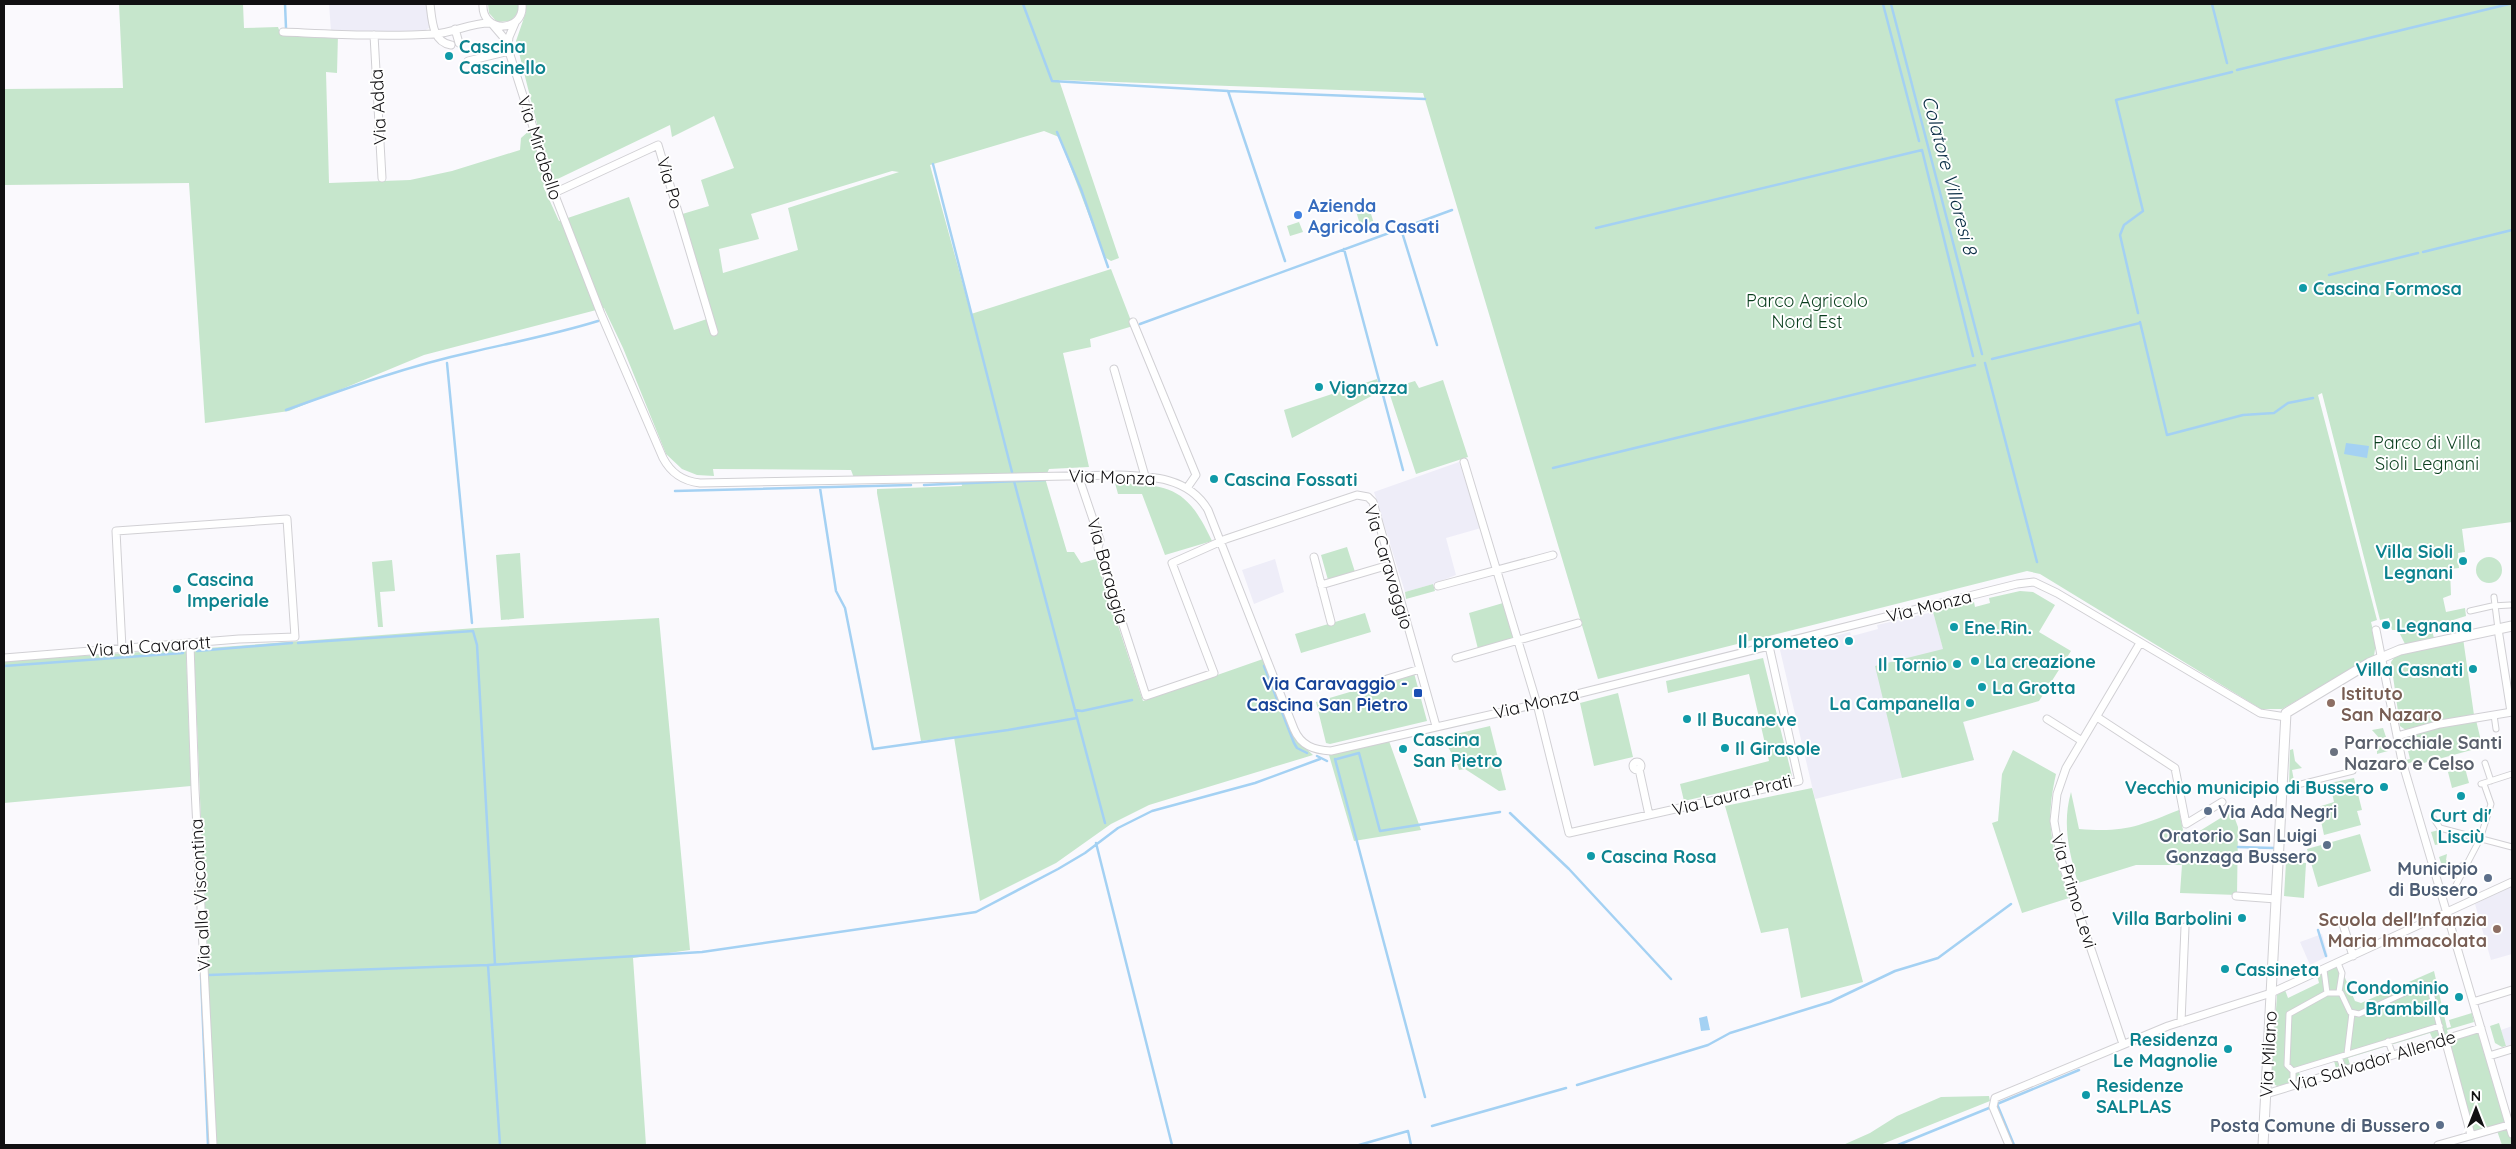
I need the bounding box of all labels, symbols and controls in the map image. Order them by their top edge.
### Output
place label: Cascina Cascinello [459,35,546,79]
marker: Cascina Cascinello [443,50,455,62]
street label: Via Adda [365,68,391,146]
street label: Via Mirabello [512,93,568,203]
water label: Colatore Villoresi 8 [1917,93,1983,259]
street label: Via Po [652,154,688,212]
place label: Azienda Agricola Casati [1308,194,1439,238]
marker: Azienda Agricola Casati [1292,209,1304,221]
place label: Cascina Formosa [2313,277,2462,300]
marker: Cascina Formosa [2297,282,2309,294]
park label: Parco Agricolo Nord Est [1746,289,1868,333]
place label: Vignazza [1329,376,1408,399]
marker: Vignazza [1313,381,1325,393]
park label: Parco di Villa Sioli Legnani [2373,431,2481,475]
street label: Via Monza [1068,464,1156,490]
place label: Cascina Fossati [1224,468,1357,491]
marker: Cascina Fossati [1208,473,1220,485]
street label: Via Caravaggio [1359,502,1419,632]
street label: Via Baraggia [1082,515,1134,627]
place label: Villa Sioli Legnani [2375,540,2453,584]
marker: Villa Sioli Legnani [2457,555,2469,567]
place label: Cascina Imperiale [187,568,269,612]
marker: Cascina Imperiale [171,583,183,595]
street label: Via Monza [1884,584,1974,628]
place label: Legnana [2396,614,2472,637]
place label: Ene.Rin. [1964,616,2032,639]
marker: Legnana [2380,619,2392,631]
marker: Ene.Rin. [1948,621,1960,633]
street label: Via al Cavarott [86,630,212,662]
place label: Il prometeo [1738,630,1839,653]
marker: Il prometeo [1843,635,1855,647]
place label: La creazione [1985,650,2096,673]
place label: Il Tornio [1878,653,1947,676]
marker: La creazione [1969,655,1981,667]
marker: Il Tornio [1951,658,1963,670]
place label: Villa Casnati [2356,658,2463,681]
marker: Villa Casnati [2467,663,2479,675]
place label: Via Caravaggio - Cascina San Pietro [1247,672,1408,716]
place label: La Grotta [1992,676,2076,699]
marker: La Grotta [1976,681,1988,693]
street label: Via Monza [1491,682,1581,724]
place label: Istituto San Nazaro [2341,682,2442,726]
marker: Via Caravaggio - Cascina San Pietro [1412,687,1424,699]
place label: La Campanella [1829,692,1960,715]
marker: La Campanella [1964,697,1976,709]
marker: Istituto San Nazaro [2325,697,2337,709]
place label: Il Bucaneve [1697,708,1797,731]
marker: Il Bucaneve [1681,713,1693,725]
place label: Cascina San Pietro [1413,728,1503,772]
place label: Parrocchiale Santi Nazaro e Celso [2344,731,2502,775]
place label: Il Girasole [1735,737,1821,760]
marker: Il Girasole [1719,742,1731,754]
marker: Cascina San Pietro [1397,743,1409,755]
marker: Parrocchiale Santi Nazaro e Celso [2328,746,2340,758]
street label: Via Laura Prati [1670,769,1794,821]
place label: Vecchio municipio di Bussero [2125,776,2374,799]
marker: Vecchio municipio di Bussero [2378,781,2390,793]
marker: Curt di' Lisciù [2455,790,2467,802]
place label: Via Ada Negri [2218,800,2337,823]
place label: Curt di' Lisciù [2430,804,2492,848]
marker: Via Ada Negri [2202,805,2214,817]
street label: Via alla Viscontina [185,818,215,972]
place label: Oratorio San Luigi Gonzaga Bussero [2159,824,2317,868]
street label: Via Primo Levi [2046,831,2102,951]
marker: Oratorio San Luigi Gonzaga Bussero [2321,839,2333,851]
place label: Cascina Rosa [1601,845,1717,868]
marker: Cascina Rosa [1585,850,1597,862]
place label: Municipio di Bussero [2388,857,2478,901]
marker: Municipio di Bussero [2482,872,2494,884]
place label: Villa Barbolini [2112,907,2232,930]
place label: Scuola dell'Infanzia Maria Immacolata [2319,908,2487,952]
marker: Villa Barbolini [2236,912,2248,924]
marker: Scuola dell'Infanzia Maria Immacolata [2491,923,2503,935]
place label: Cassineta [2235,958,2319,981]
marker: Cassineta [2219,963,2231,975]
place label: Condominio Brambilla [2346,976,2449,1020]
marker: Condominio Brambilla [2453,991,2465,1003]
street label: Via Milano [2254,1010,2282,1098]
street label: Via Salvador Allende [2288,1025,2458,1097]
place label: Residenza Le Magnolie [2113,1028,2218,1072]
marker: Residenza Le Magnolie [2222,1043,2234,1055]
place label: Residenze SALPLAS [2096,1074,2184,1118]
north arrow [2451,1084,2501,1134]
text: N [2471,1087,2481,1105]
marker: Residenze SALPLAS [2080,1089,2092,1101]
place label: Posta Comune di Bussero [2210,1114,2430,1137]
marker: Posta Comune di Bussero [2434,1119,2446,1131]

